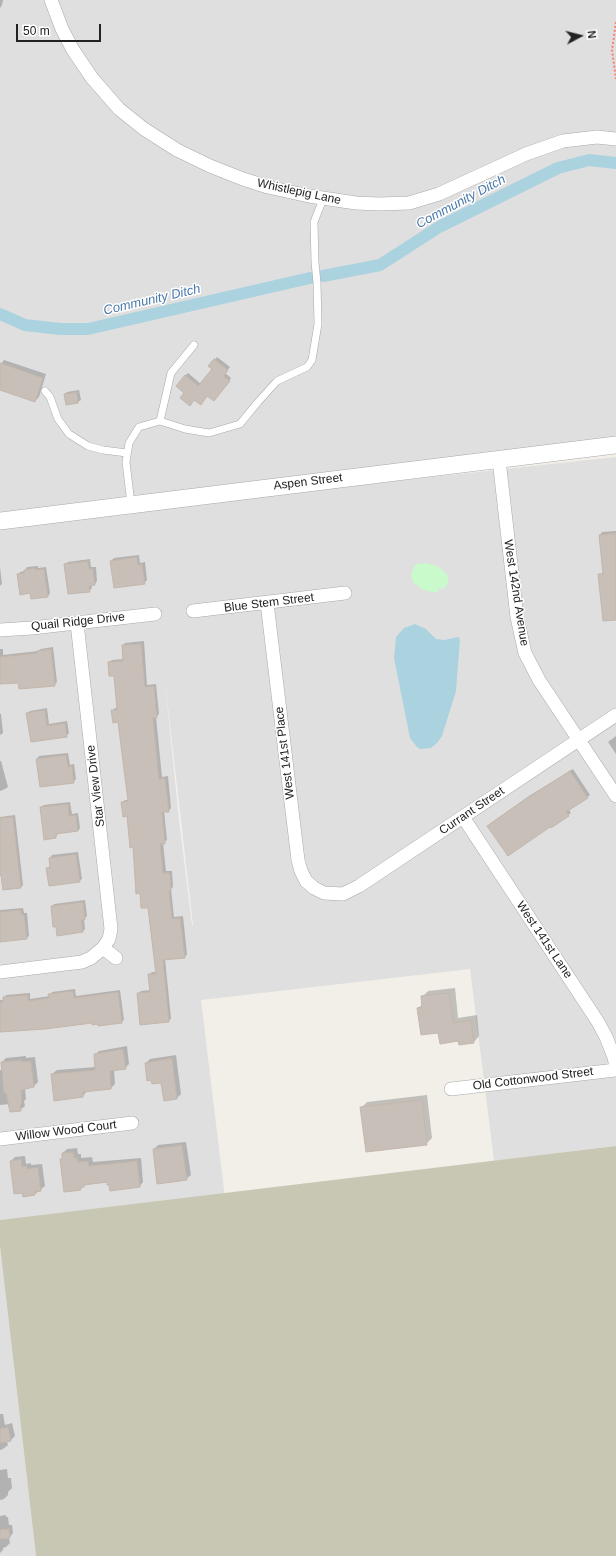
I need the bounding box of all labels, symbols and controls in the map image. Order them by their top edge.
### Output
scale bar [18,16,103,42]
north arrow [560,16,600,56]
text: 50 m [23,24,50,38]
text: N [585,30,598,39]
water label: Community Ditch [414,172,508,232]
street label: Whistlepig Lane [256,176,342,208]
water label: Community Ditch [102,281,202,319]
street label: Aspen Street [273,471,343,493]
street label: West 142nd Avenue [500,539,532,647]
street label: Blue Stem Street [223,590,315,616]
street label: Quail Ridge Drive [30,610,126,634]
street label: West 141st Place [272,706,298,800]
street label: Star View Drive [84,744,108,828]
street label: Currant Street [437,784,507,838]
street label: West 141st Lane [513,899,575,981]
street label: Old Cottonwood Street [472,1064,594,1094]
street label: Willow Wood Court [15,1118,117,1144]

